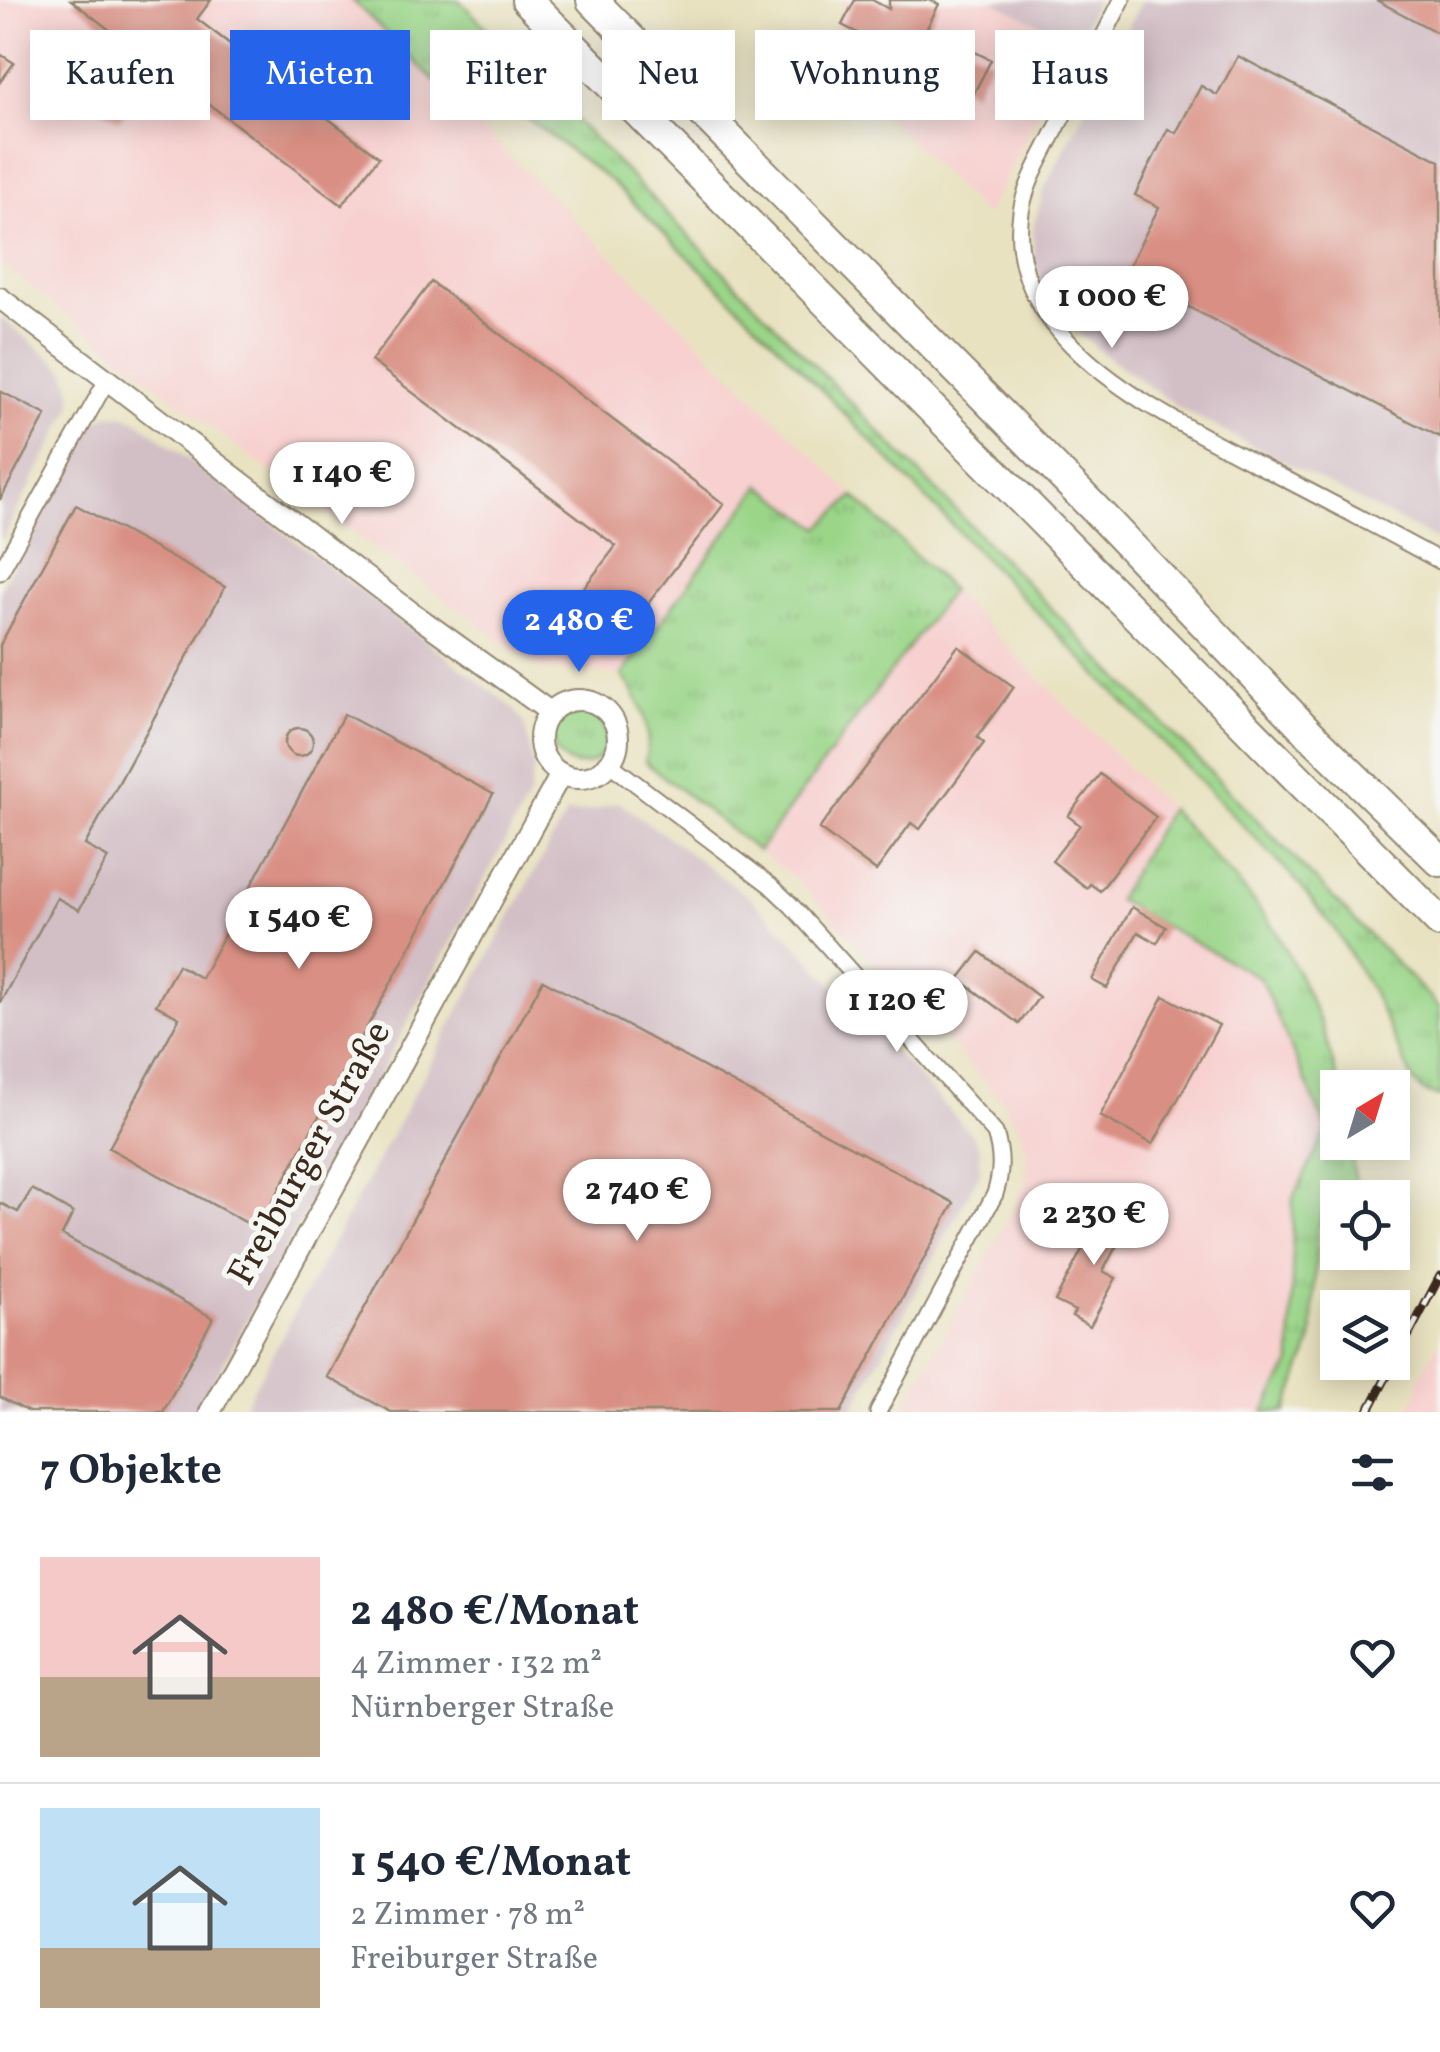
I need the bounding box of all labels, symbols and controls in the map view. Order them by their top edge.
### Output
chip: Kaufen [30,30,210,120]
chip: Mieten [230,30,410,120]
chip: Filter [430,30,582,120]
chip: Neu [602,30,735,120]
chip: Wohnung [755,30,975,120]
chip: Haus [995,30,1144,120]
pin: 1 000 € [1020,266,1204,351]
text: 1 000 € [1058,276,1167,320]
pin: 1 140 € [250,442,434,527]
text: 1 140 € [292,452,392,496]
pin: 2 480 € [487,590,671,675]
text: 2 480 € [524,600,634,644]
pin: 1 540 € [207,887,391,972]
text: 1 540 € [247,897,351,941]
pin: 1 120 € [805,970,989,1055]
text: 1 120 € [848,980,946,1024]
street label: Freiburger Straße [216,1012,406,1296]
north arrow [1320,1070,1410,1160]
map controls [1320,1070,1410,1380]
pin: 2 740 € [545,1159,729,1244]
text: 2 740 € [585,1169,689,1213]
button: locate [1320,1180,1410,1270]
pin: 2 230 € [1002,1183,1186,1268]
text: 2 230 € [1042,1193,1146,1237]
button: layers [1320,1290,1410,1380]
text: 7 Objekte [40,1443,222,1502]
icon: filters [1345,1445,1400,1500]
text: 2 480 €/Monat [350,1584,639,1643]
icon: home [120,1597,240,1717]
icon: heart [1345,1630,1400,1685]
text: 4 Zimmer · 132 m² [350,1643,602,1687]
text: Nürnberger Straße [350,1687,614,1731]
text: 1 540 €/Monat [350,1835,631,1894]
icon: home [120,1848,240,1968]
icon: heart [1345,1881,1400,1936]
text: 2 Zimmer · 78 m² [350,1894,585,1938]
text: Freiburger Straße [350,1938,598,1982]

